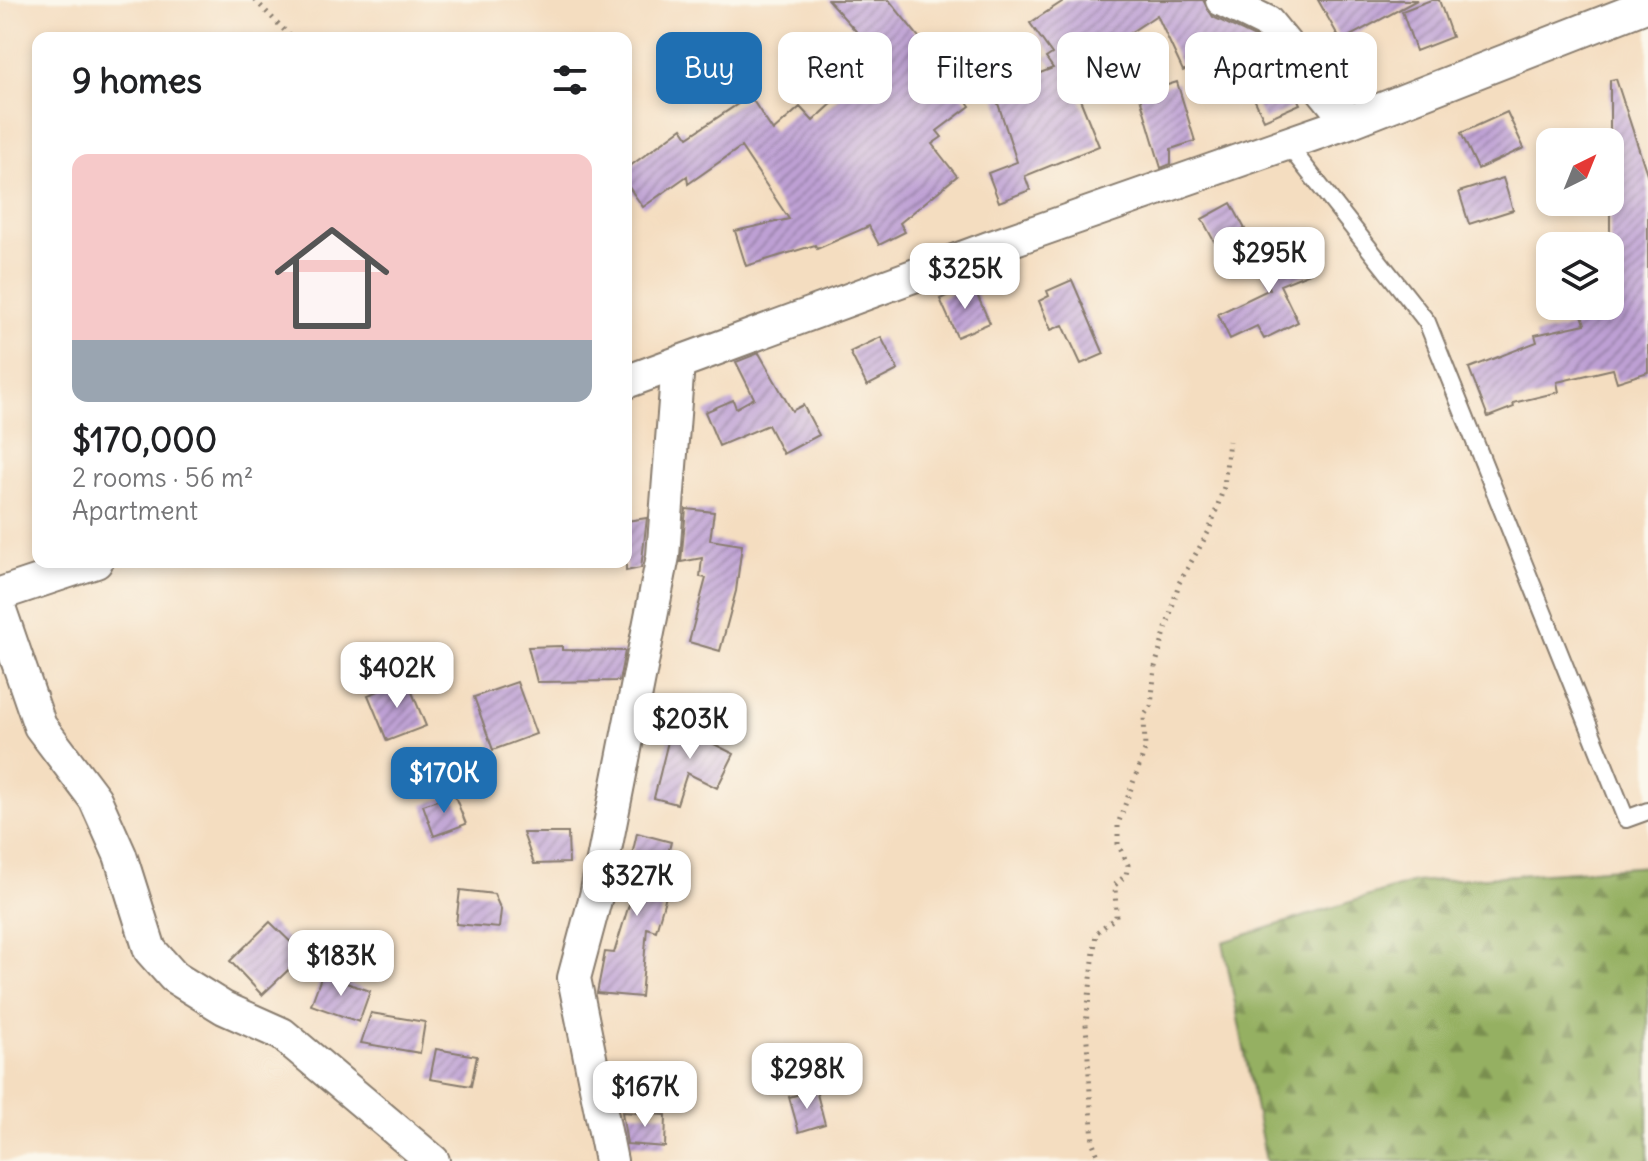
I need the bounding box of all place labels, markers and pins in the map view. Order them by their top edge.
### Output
pin: $295K [1213,227,1325,295]
pin: $325K [909,243,1021,311]
pin: $402K [341,642,453,710]
pin: $203K [634,693,746,761]
pin: $170K [388,747,500,815]
pin: $327K [581,850,693,918]
pin: $183K [285,930,397,998]
pin: $298K [751,1043,863,1111]
pin: $167K [589,1061,701,1129]

